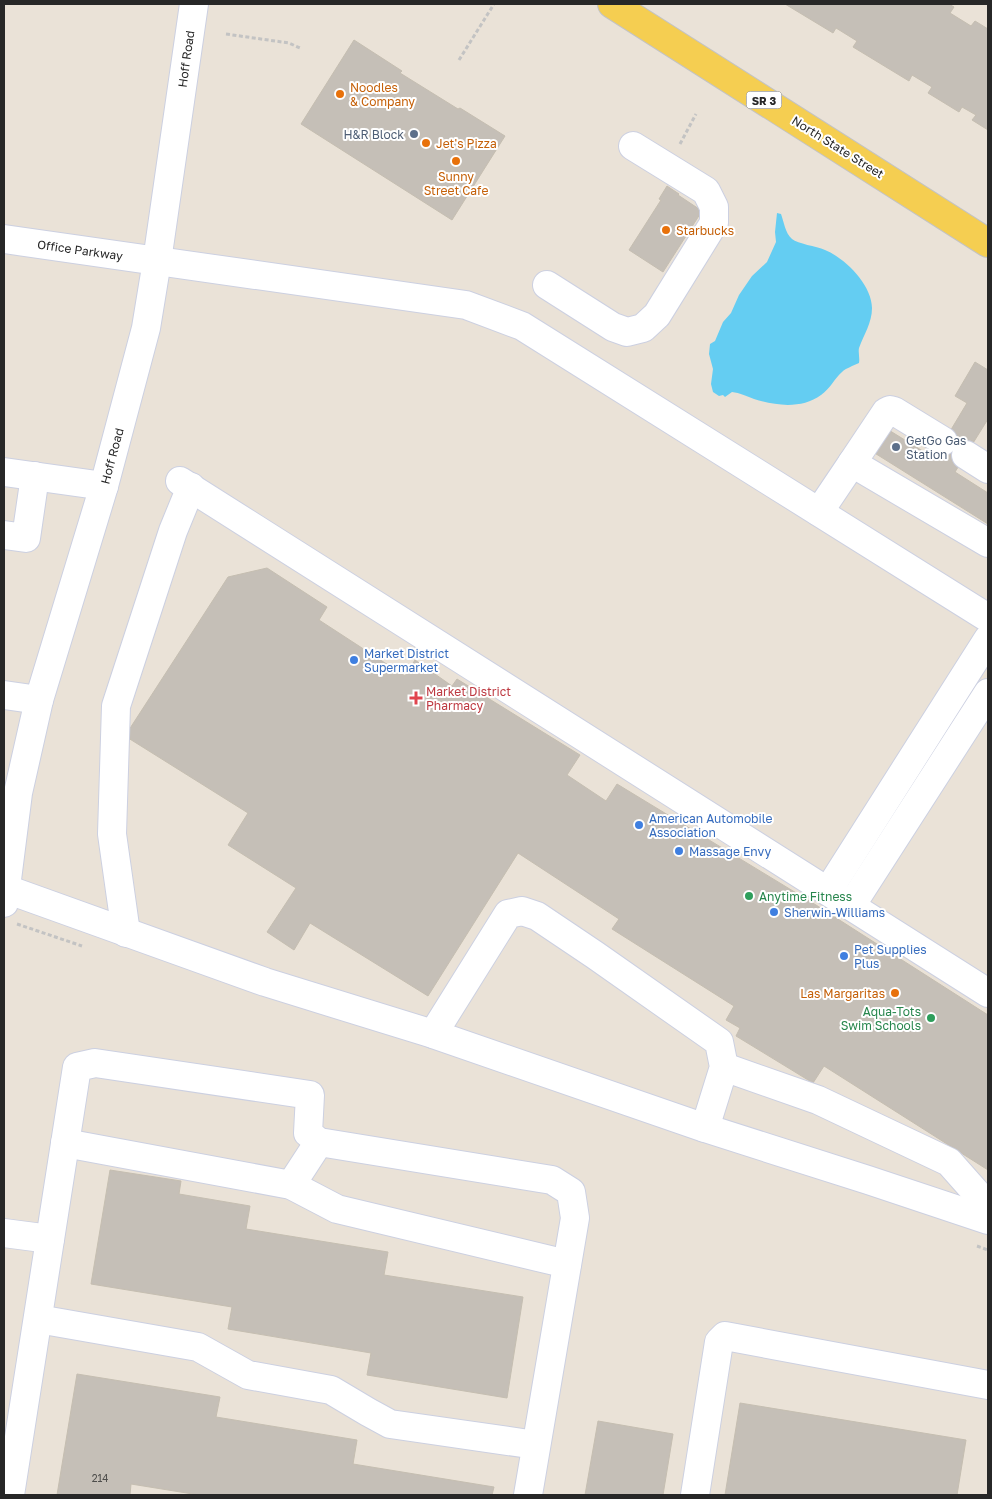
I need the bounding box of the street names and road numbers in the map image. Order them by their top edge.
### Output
street label: Hoff Road [175,29,197,89]
road number: SR 3 [746,92,782,108]
street label: North State Street [789,113,887,181]
street label: Office Parkway [36,237,124,263]
street label: Hoff Road [97,426,127,486]

